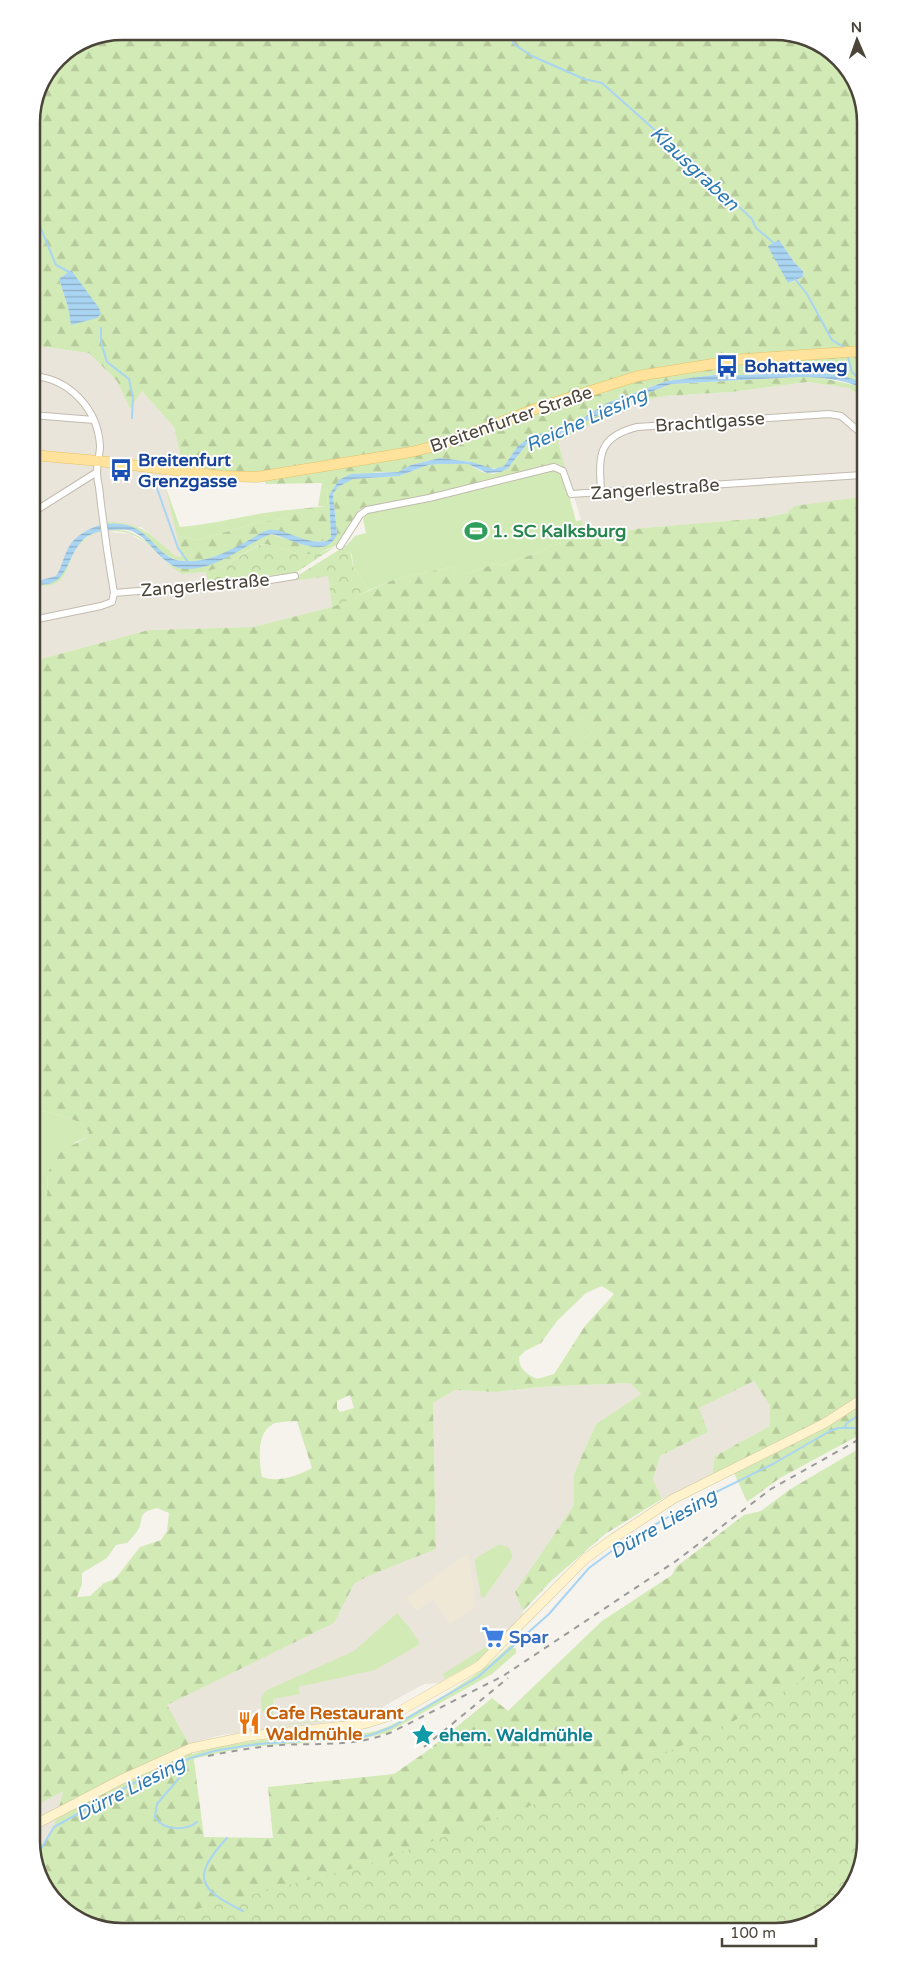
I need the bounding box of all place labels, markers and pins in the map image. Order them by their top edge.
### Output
bus stop icon: Bohattaweg [714,353,740,379]
place label: Bohattaweg [744,355,848,377]
place label: Breitenfurt Grenzgasse [138,449,237,492]
bus stop icon: Breitenfurt Grenzgasse [108,457,134,483]
sports icon: 1. SC Kalksburg [463,518,489,544]
place label: 1. SC Kalksburg [492,520,626,542]
supermarket icon: Spar [480,1624,506,1650]
place label: Spar [509,1626,549,1648]
place label: Cafe Restaurant Waldmühle [266,1702,404,1745]
restaurant icon: Cafe Restaurant Waldmühle [236,1710,262,1736]
place icon: ehem. Waldmühle [410,1722,436,1748]
place label: ehem. Waldmühle [439,1724,593,1746]

